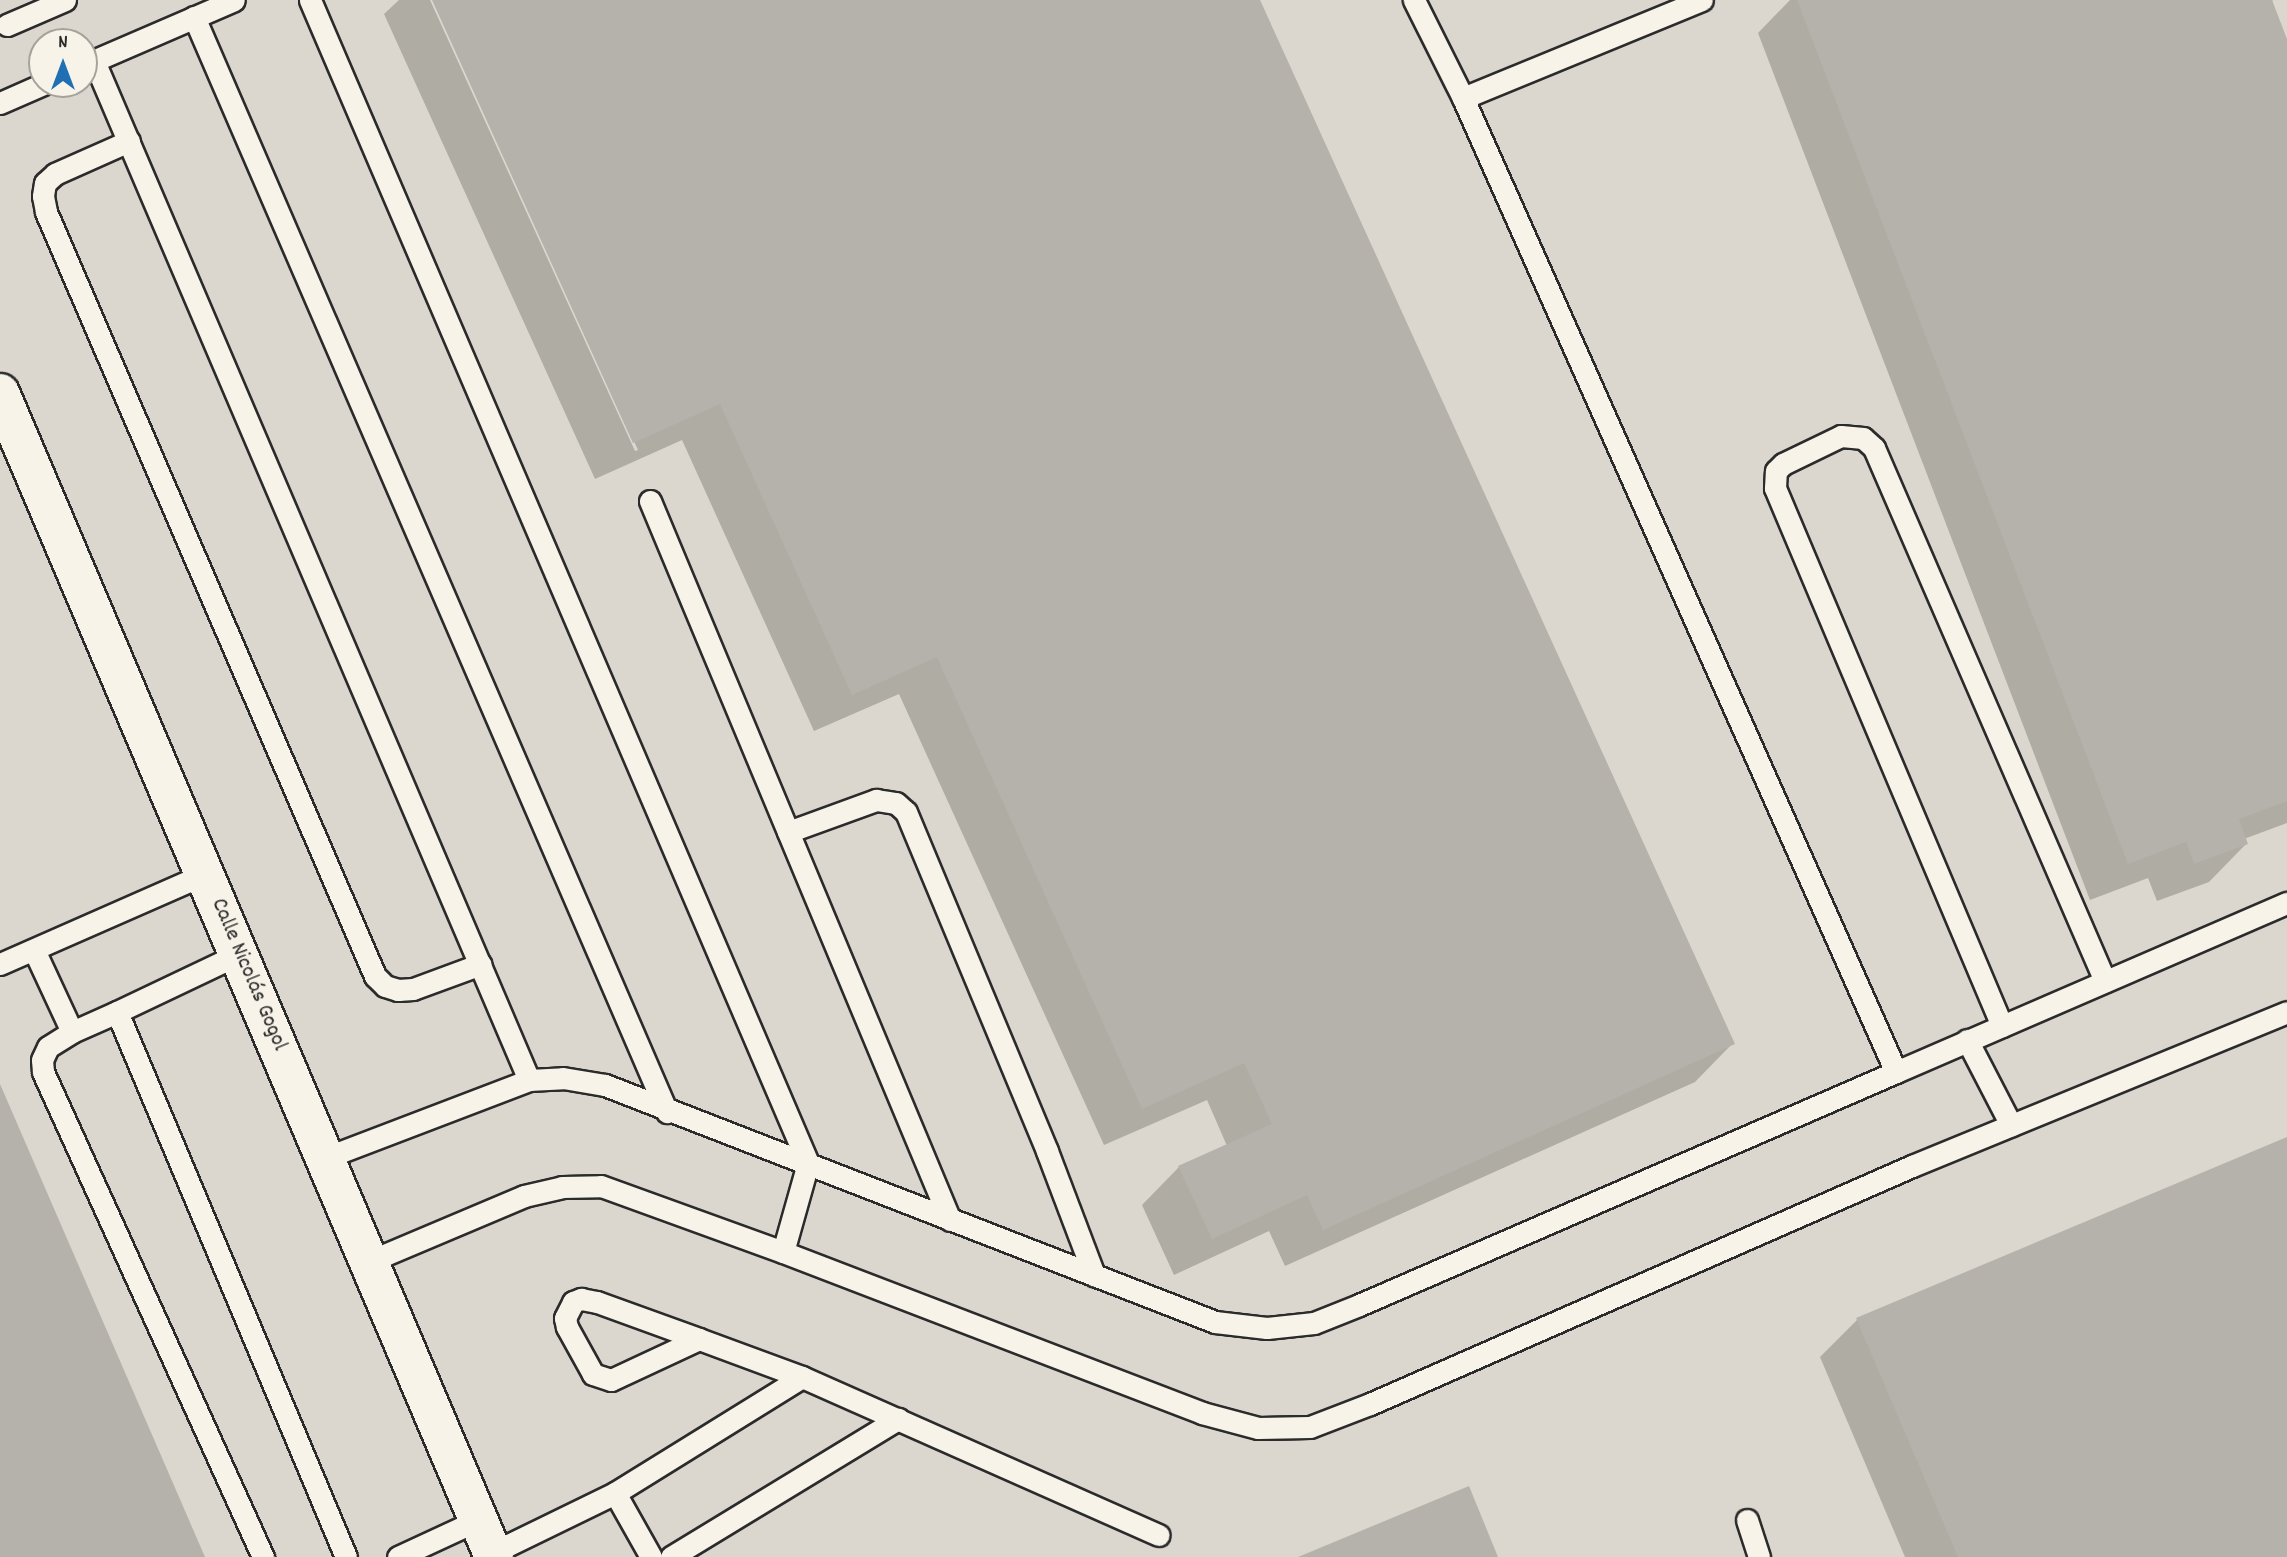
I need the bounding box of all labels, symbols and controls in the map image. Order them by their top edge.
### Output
north arrow [28,28,98,98]
text: N [58,30,68,57]
street label: Calle Nicolás Gogol [203,895,293,1055]

